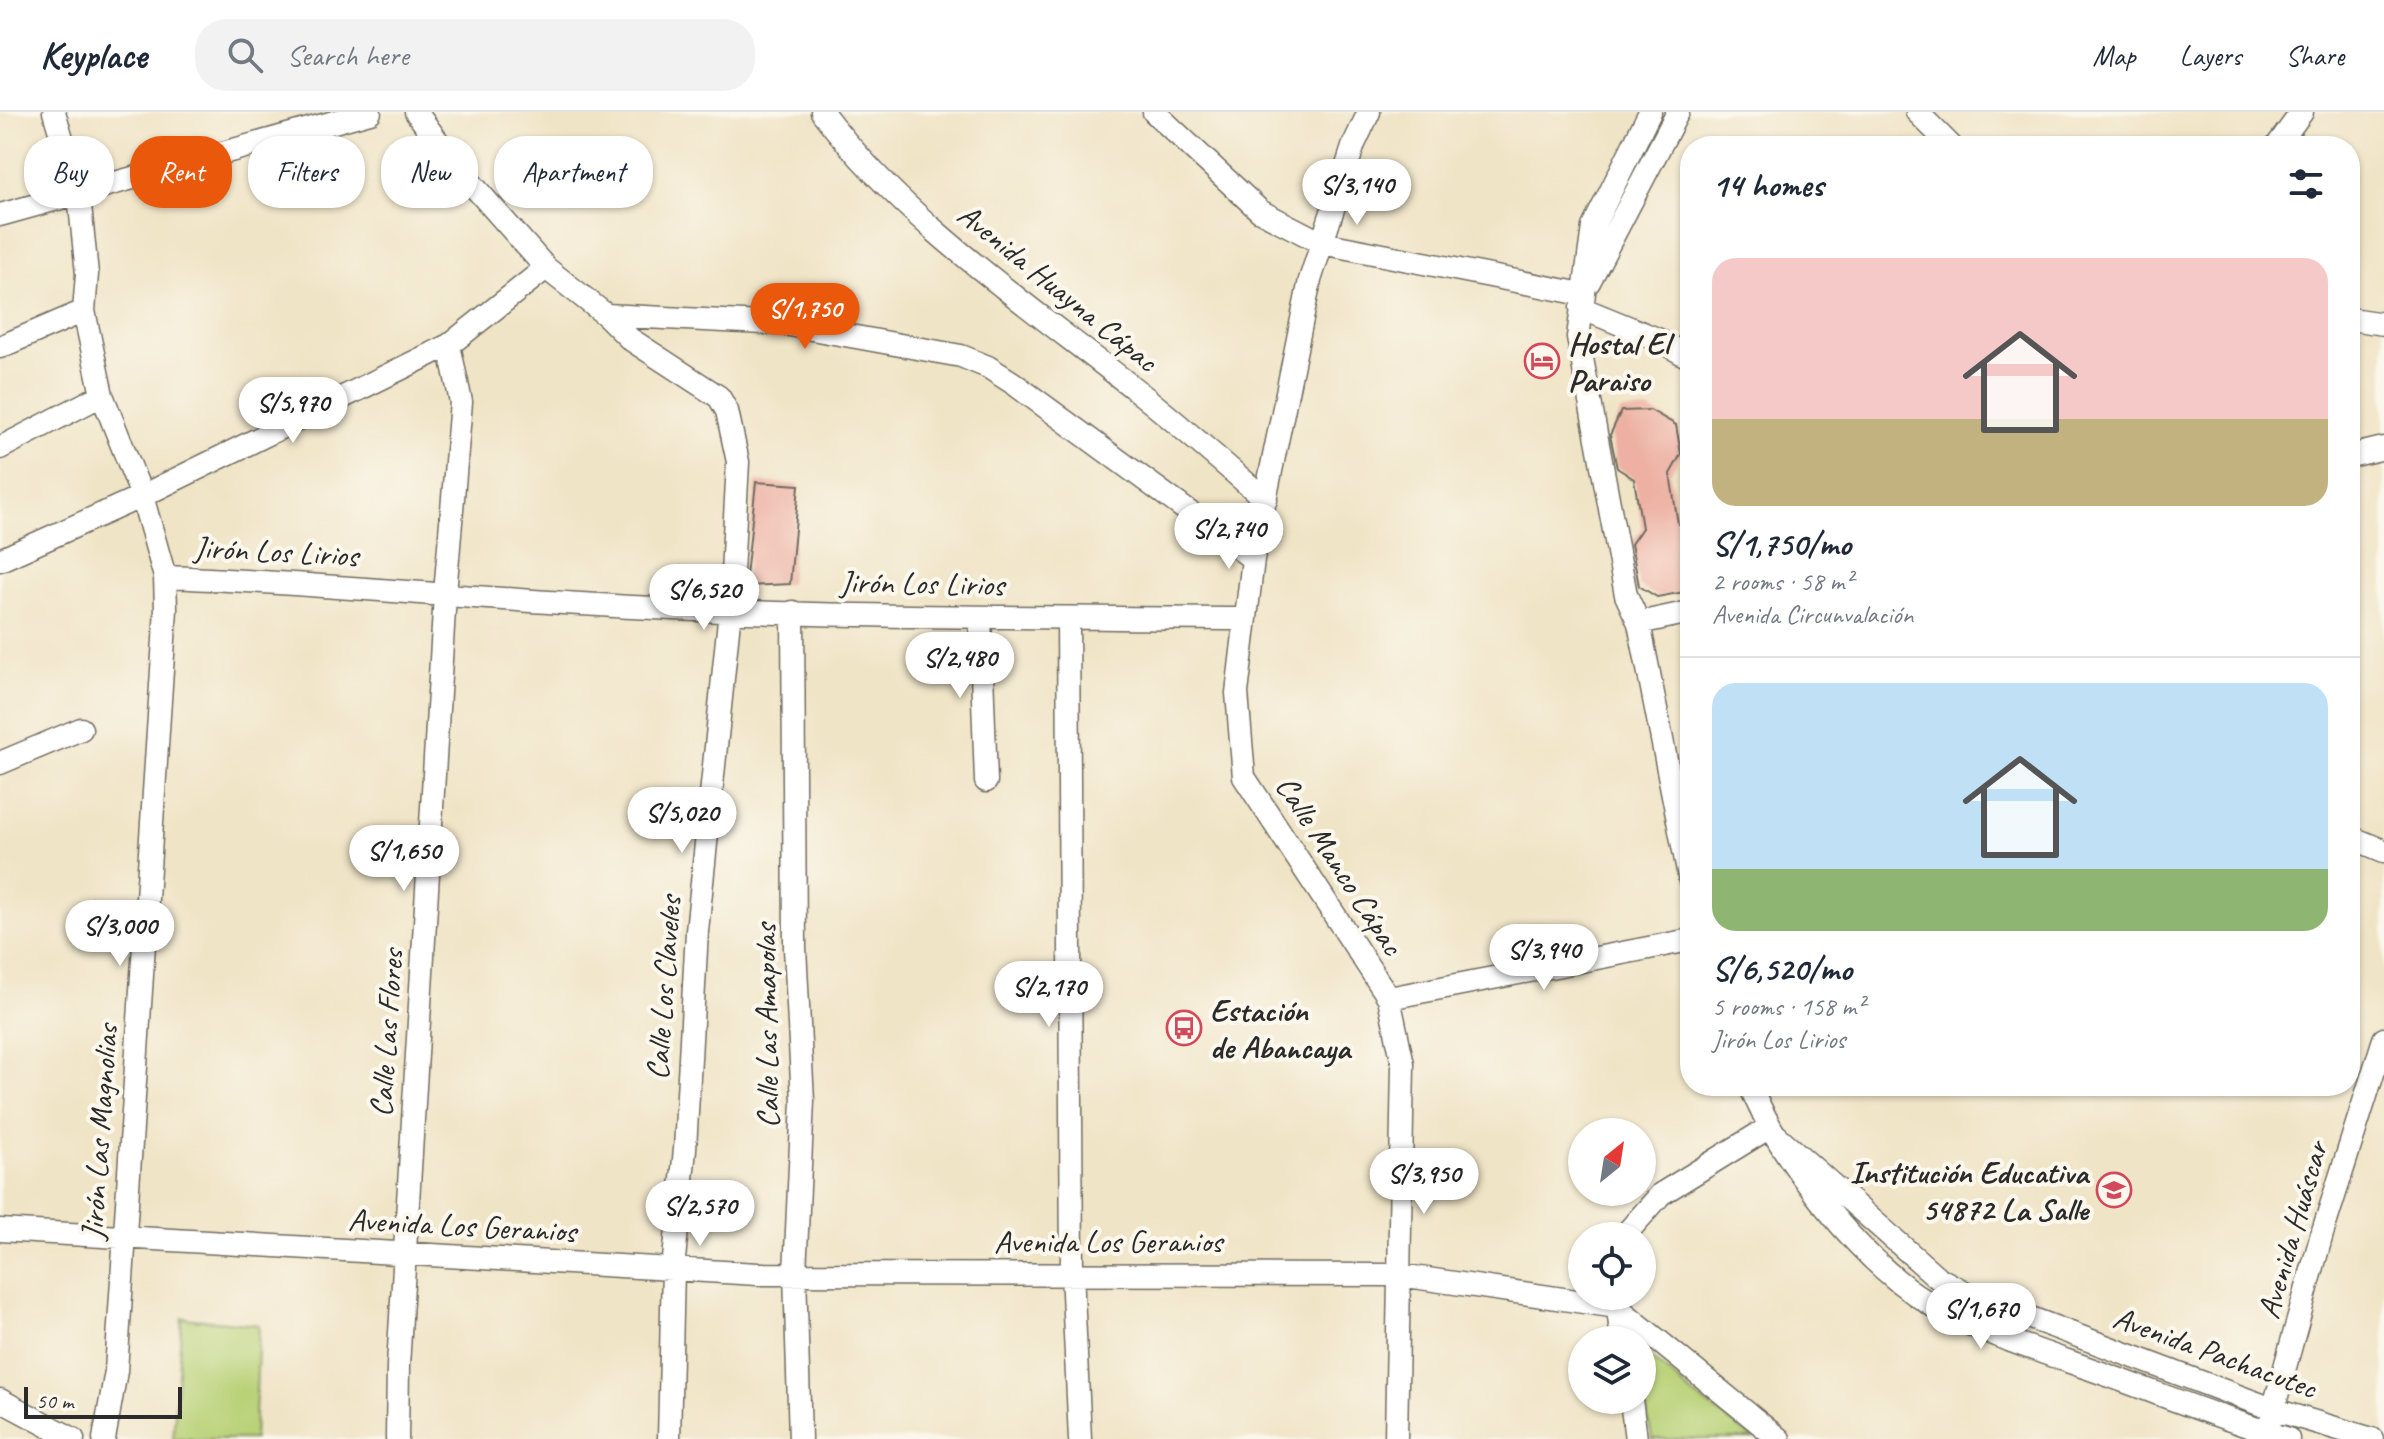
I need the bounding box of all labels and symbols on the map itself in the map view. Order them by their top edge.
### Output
pin: S/3,140 [1283,159,1431,227]
street label: Avenida Huayna Cápac [949,194,1168,382]
pin: S/1,750 [731,283,879,351]
place label: Hostal El Paraiso [1568,323,1675,401]
hotel icon: Hostal El Paraiso [1523,342,1561,380]
pin: S/5,970 [219,377,367,445]
pin: S/2,740 [1155,503,1303,571]
street label: Jirón Los Lirios [191,527,362,576]
street label: Jirón Los Lirios [838,562,1007,605]
pin: S/6,520 [630,564,778,632]
pin: S/2,480 [886,632,1034,700]
street label: Calle Manco Cápac [1266,768,1414,964]
pin: S/5,020 [608,787,756,855]
pin: S/1,650 [330,825,478,893]
street label: Calle Los Claveles [637,892,691,1081]
pin: S/3,000 [46,900,194,968]
street label: Calle Las Amapolas [744,920,789,1128]
pin: S/3,940 [1470,924,1618,992]
street label: Calle Las Flores [360,945,413,1118]
pin: S/2,170 [975,961,1123,1029]
place label: Estación de Abancaya [1210,990,1353,1068]
bus stop icon: Estación de Abancaya [1165,1009,1203,1047]
street label: Jirón Las Magnolias [71,1020,128,1243]
north arrow [1568,1118,1656,1206]
street label: Avenida Huáscar [2248,1135,2338,1323]
pin: S/3,950 [1350,1148,1498,1216]
place label: Institución Educativa 54872 La Salle [1850,1152,2091,1230]
school or university icon: Institución Educativa 54872 La Salle [2095,1171,2133,1209]
pin: S/2,570 [626,1180,774,1248]
street label: Avenida Los Geranios [347,1199,580,1252]
street label: Avenida Los Geranios [994,1221,1225,1262]
pin: S/1,670 [1907,1283,2055,1351]
street label: Avenida Pachacutec [2108,1297,2324,1409]
scale bar [24,1383,182,1419]

